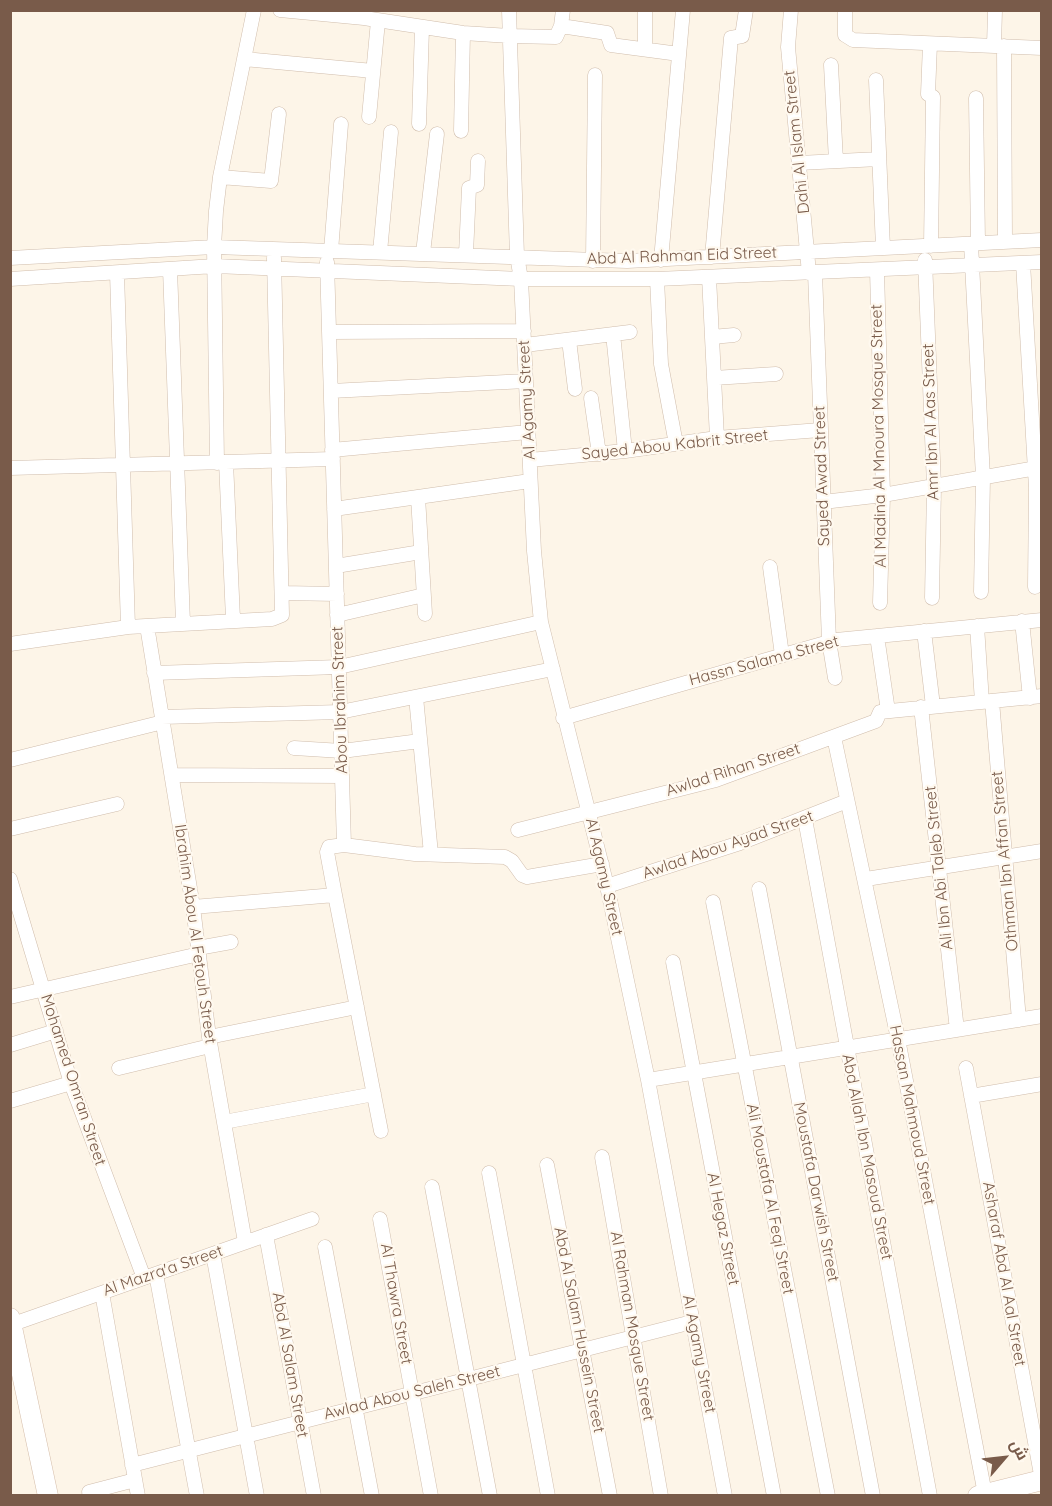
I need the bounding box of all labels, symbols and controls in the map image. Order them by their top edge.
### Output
street label: Dahi Al Islam Street [780,69,814,215]
street label: Abd Al Rahman Eid Street [587,243,777,269]
street label: Al Madina Al Mnoura Mosque Street [867,304,891,568]
street label: Al Agamy Street [514,340,540,460]
street label: Amr Ibn Al Aas Street [919,343,943,501]
street label: Sayed Awad Street [810,405,834,547]
street label: Sayed Abou Kabrit Street [581,426,769,464]
street label: Abou Ibrahim Street [328,626,352,774]
street label: Hassn Salama Street [687,632,841,690]
street label: Awlad Rihan Street [663,739,803,801]
street label: Othman Ibn Affan Street [988,770,1022,952]
street label: Ali Ibn Abi Taleb Street [921,785,957,951]
street label: Awlad Abou Ayad Street [640,807,816,883]
street label: Al Agamy Street [581,816,627,938]
street label: Ibrahim Abou Al Fetouh Street [170,823,220,1045]
street label: Mohamed Omran Street [36,992,110,1168]
street label: Hassan Mahmoud Street [885,1023,939,1207]
street label: Abd Allah Ibn Masoud Street [838,1052,896,1262]
street label: Moustafa Darwish Street [789,1100,843,1284]
street label: Ali Moustafa Al Feqi Street [742,1102,798,1296]
street label: Al Hegaz Street [703,1171,743,1287]
street label: Asharaf Abd Al Aal Street [978,1180,1030,1368]
street label: Abd Al Salam Hussein Street [550,1226,608,1434]
street label: Al Rahman Mosque Street [606,1230,658,1422]
street label: Al Mazra'a Street [101,1241,225,1301]
street label: Al Thawra Street [376,1242,416,1366]
street label: Abd Al Salam Street [268,1291,312,1439]
street label: Al Agamy Street [678,1293,720,1415]
street label: Awlad Abou Saleh Street [322,1362,502,1424]
north arrow [974,1428,1034,1488]
text: ش [1006,1436,1034,1463]

